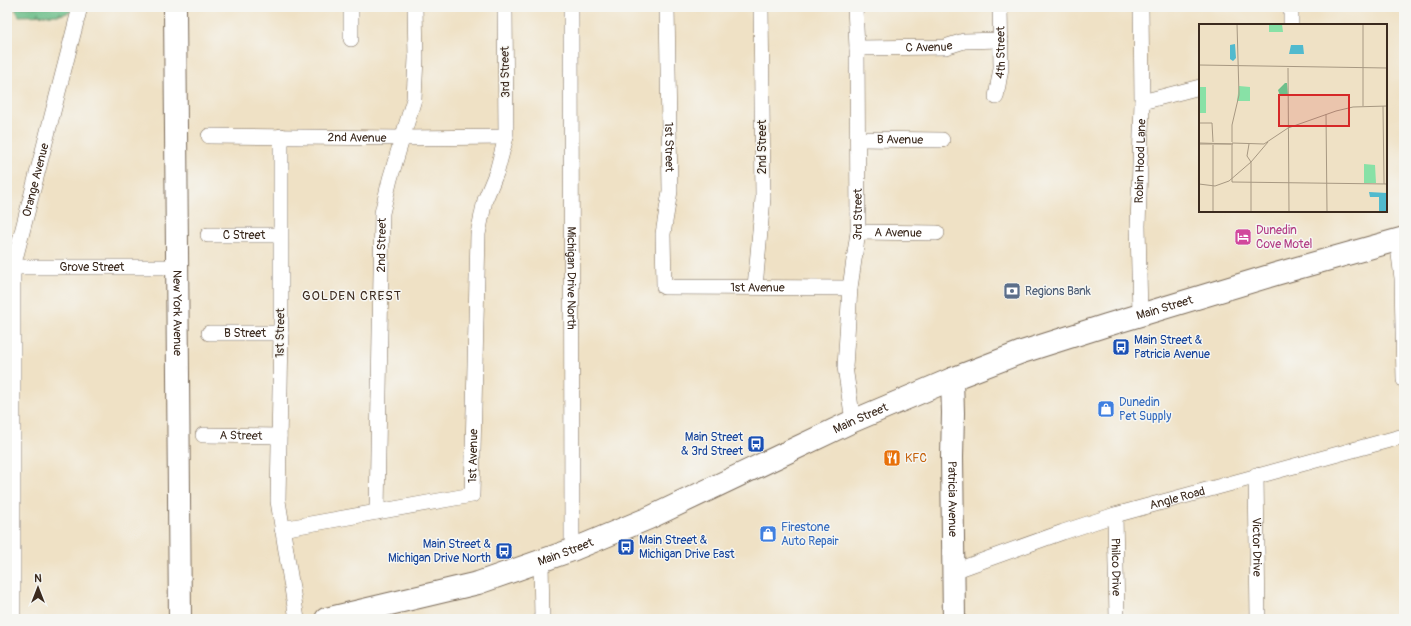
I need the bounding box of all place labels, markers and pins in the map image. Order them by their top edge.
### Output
place label: Dunedin Cove Motel [1256,223,1313,252]
hotel icon: Dunedin Cove Motel [1233,227,1253,247]
bank icon: Regions Bank [1002,281,1022,301]
place label: Regions Bank [1025,284,1091,299]
place label: Main Street & Patricia Avenue [1134,333,1210,362]
bus stop icon: Main Street & Patricia Avenue [1111,337,1131,357]
place label: Dunedin Pet Supply [1119,395,1171,424]
shop icon: Dunedin Pet Supply [1096,399,1116,419]
place label: Main Street & 3rd Street [681,430,743,459]
bus stop icon: Main Street & 3rd Street [746,434,766,454]
restaurant icon: KFC [882,448,902,468]
place label: KFC [905,451,927,466]
place label: Firestone Auto Repair [781,520,839,549]
shop icon: Firestone Auto Repair [758,524,778,544]
place label: Main Street & Michigan Drive East [639,533,735,562]
place label: Main Street & Michigan Drive North [388,537,491,566]
bus stop icon: Main Street & Michigan Drive East [616,537,636,557]
bus stop icon: Main Street & Michigan Drive North [494,541,514,561]

